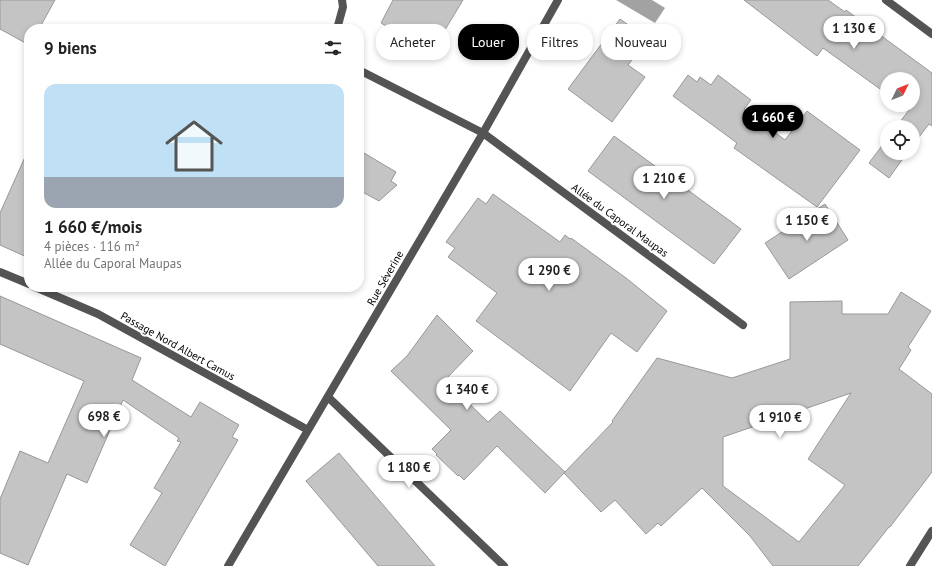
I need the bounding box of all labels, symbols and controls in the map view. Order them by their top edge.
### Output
pin: 1 130 € [817,16,891,50]
text: 1 130 € [832,20,876,37]
chip: Acheter [376,24,450,60]
chip: Louer [458,24,519,60]
chip: Filtres [527,24,593,60]
chip: Nouveau [601,24,681,60]
text: 9 biens [44,37,97,59]
icon: filters [322,37,344,59]
north arrow [880,72,920,112]
map controls [880,72,920,160]
pin: 1 660 € [736,105,810,139]
text: 1 660 € [751,109,795,126]
icon: home [158,110,230,182]
button: locate [880,120,920,160]
pin: 1 210 € [627,166,701,200]
text: 1 210 € [642,170,686,187]
street label: Allée du Caporal Maupas [569,180,672,260]
pin: 1 150 € [770,208,844,242]
text: 1 150 € [785,212,829,229]
text: 1 660 €/mois [44,216,142,238]
text: 4 pièces · 116 m² [44,238,140,255]
street label: Rue Séverine [364,248,407,308]
text: Allée du Caporal Maupas [44,255,182,272]
pin: 1 290 € [512,258,586,292]
text: 1 290 € [527,262,571,279]
street label: Passage Nord Albert Camus [118,309,238,384]
pin: 1 340 € [430,377,504,411]
text: 1 340 € [445,381,489,398]
pin: 698 € [76,404,132,438]
pin: 1 910 € [743,405,817,439]
text: 698 € [88,408,120,425]
text: 1 910 € [758,409,802,426]
pin: 1 180 € [372,455,446,489]
text: 1 180 € [387,459,431,476]

